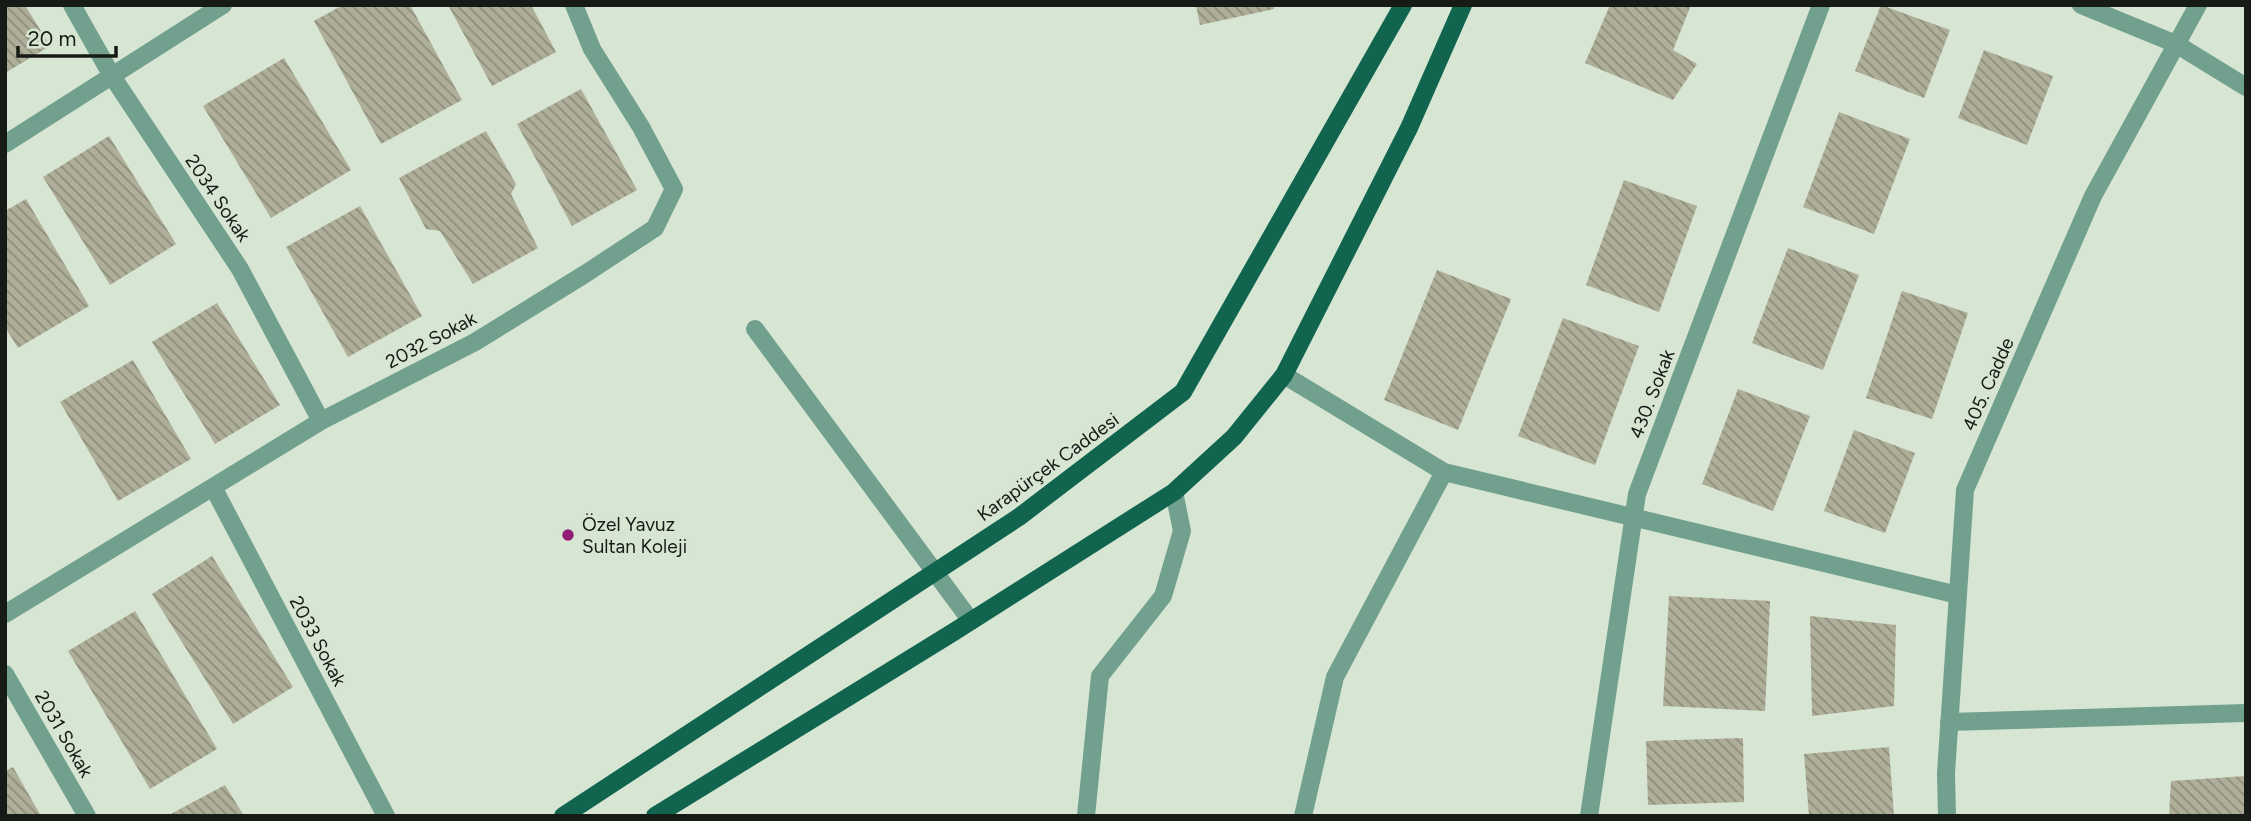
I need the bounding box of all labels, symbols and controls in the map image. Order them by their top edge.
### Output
scale bar [18,14,116,58]
text: 20 m [28,26,76,51]
street label: 2034 Sokak [180,150,256,247]
street label: 2032 Sokak [382,306,481,373]
street label: 405. Cadde [1957,334,2019,434]
street label: 430. Sokak [1624,345,1680,442]
street label: Karapürçek Caddesi [973,408,1123,526]
place label: Özel Yavuz Sultan Koleji [582,513,687,558]
marker: Özel Yavuz Sultan Koleji [560,527,576,543]
street label: 2033 Sokak [285,592,352,691]
street label: 2031 Sokak [30,687,98,782]

